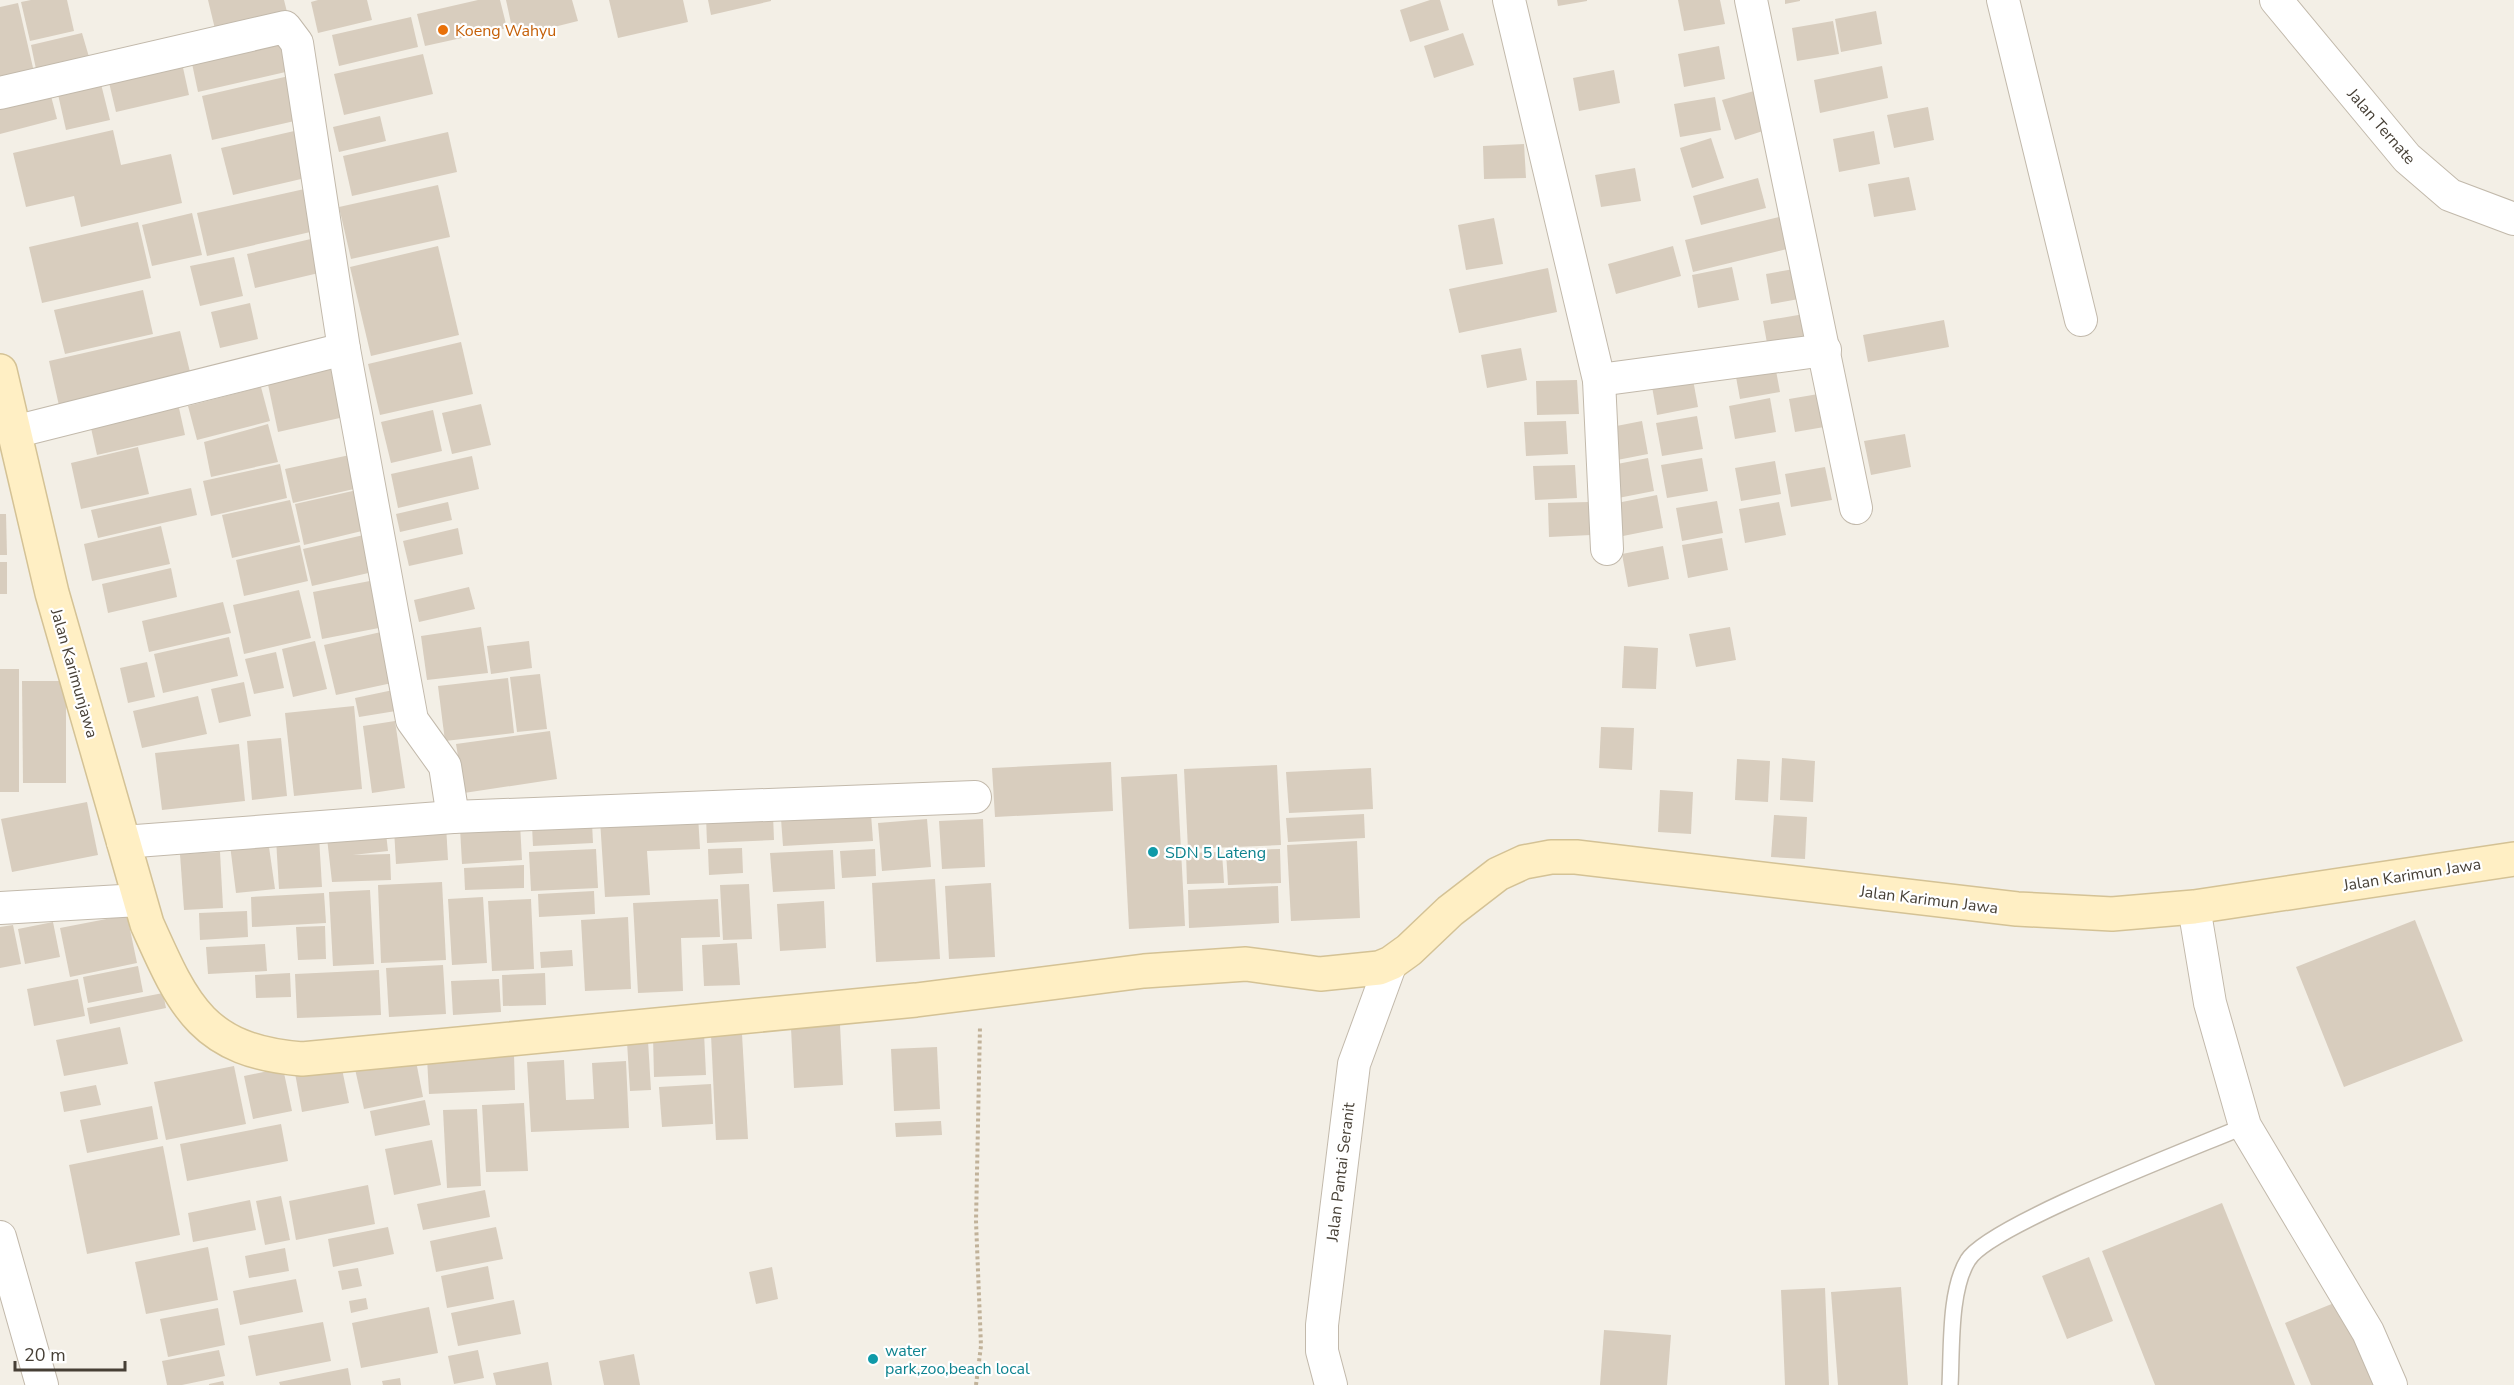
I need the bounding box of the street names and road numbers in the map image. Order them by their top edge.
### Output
street label: Jalan Ternate [2341,83,2420,169]
street label: Jalan Karimunjawa [45,605,103,741]
street label: Jalan Karimun Jawa [2341,853,2483,897]
street label: Jalan Karimun Jawa [1857,880,1999,919]
street label: Jalan Pantai Seranit [1321,1101,1361,1244]

